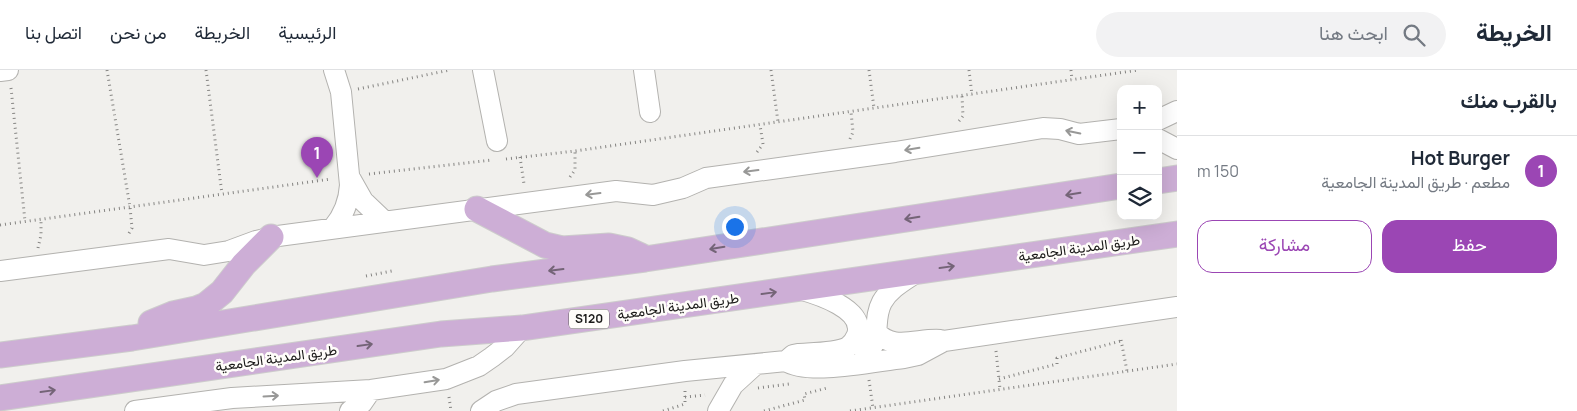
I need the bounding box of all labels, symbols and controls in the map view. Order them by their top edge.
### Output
search box [1096,12,1446,57]
text: الخريطة [1476,15,1552,48]
text: اتصل بنا [25,20,82,44]
text: من نحن [110,20,167,44]
text: الخريطة [195,20,250,44]
text: الرئيسية [278,20,336,44]
text: ابحث هنا [1319,20,1388,46]
icon: search [1400,21,1428,49]
map controls [1117,85,1162,220]
button: + [1117,85,1162,130]
text: بالقرب منك [1461,86,1557,114]
one-way arrow [1065,127,1081,136]
button: − [1117,130,1162,175]
pin: 1 [301,137,333,178]
one-way arrow [905,145,921,155]
text: Hot Burger [1411,145,1510,171]
text: 150 m [1197,160,1239,182]
text: 1 [1538,160,1545,182]
one-way arrow [744,167,760,177]
text: مطعم · طريق المدينة الجامعية [1321,171,1510,193]
button: layers [1117,175,1162,220]
one-way arrow [585,189,601,199]
one-way arrow [1065,189,1081,199]
one-way arrow [904,213,920,223]
your location [722,214,748,240]
button: مشاركة [1197,220,1372,273]
button: حفظ [1382,220,1557,273]
street label: طريق المدينة الجامعية [1017,230,1141,265]
one-way arrow [709,243,725,253]
one-way arrow [939,262,955,272]
one-way arrow [548,266,564,276]
street label: طريق المدينة الجامعية [616,288,740,323]
one-way arrow [761,288,777,298]
road number: S120 [569,310,609,328]
street label: طريق المدينة الجامعية [214,340,338,375]
one-way arrow [357,340,373,350]
one-way arrow [424,376,440,386]
one-way arrow [40,386,56,396]
one-way arrow [263,391,279,400]

